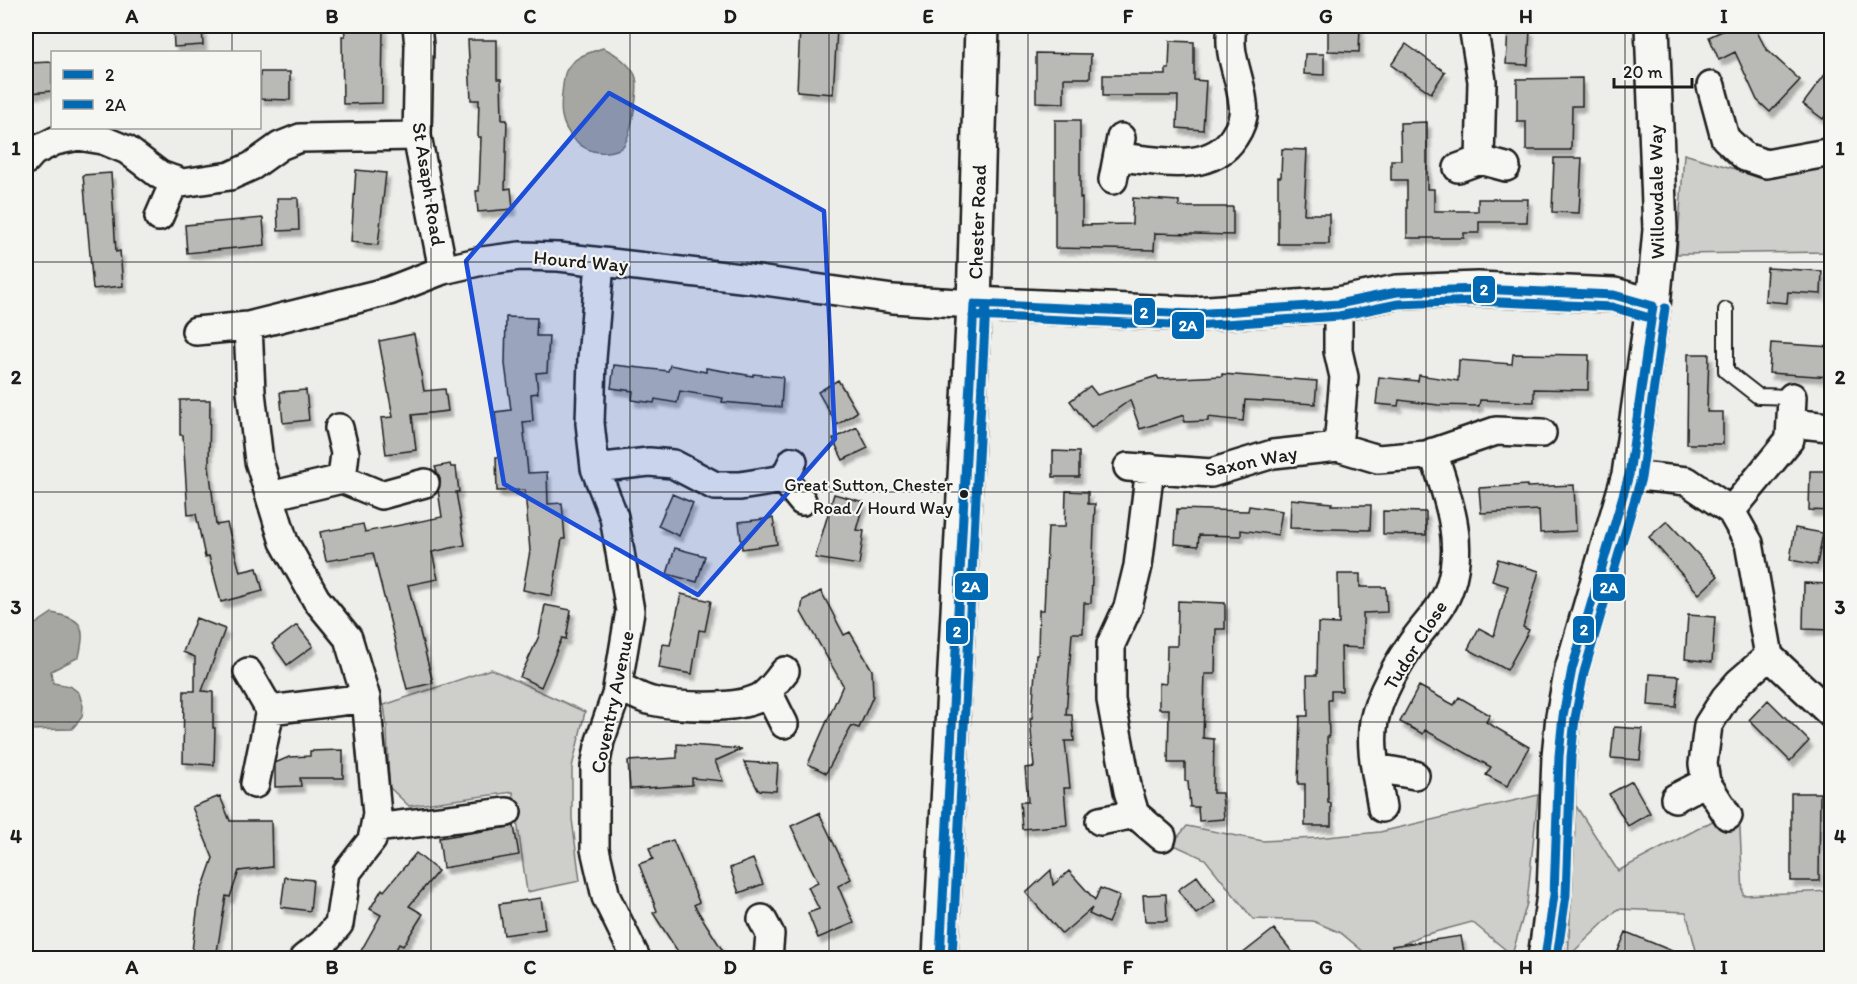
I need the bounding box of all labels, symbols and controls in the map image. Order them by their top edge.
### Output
text: A [125,4,139,28]
text: B [326,4,339,28]
text: C [524,4,537,28]
text: D [723,4,737,28]
text: E [922,4,934,28]
text: F [1123,4,1134,28]
text: G [1319,4,1333,28]
text: H [1519,4,1533,28]
text: I [1720,4,1728,28]
legend [51,51,261,129]
scale bar [1614,51,1692,89]
text: 20 m [1623,61,1663,83]
text: 2 [105,64,115,86]
text: 2A [105,94,126,116]
street label: St Asaph Road [407,121,451,248]
street label: Willowdale Way [1643,124,1669,260]
text: 1 [11,136,21,160]
text: 1 [1835,136,1845,160]
street label: Chester Road [963,164,991,280]
street label: Hourd Way [533,245,630,277]
line badge: 2 [1472,275,1496,304]
text: 2 [1480,280,1489,299]
line badge: 2 [1133,297,1156,326]
text: 2 [1140,303,1149,322]
line badge: 2A [1171,311,1205,340]
text: 2A [1179,316,1198,335]
text: 2 [11,365,22,389]
text: 2 [1835,365,1846,389]
street label: Saxon Way [1203,440,1300,482]
place label: Great Sutton, Chester Road / Hourd Way [784,474,954,519]
marker: Great Sutton, Chester Road / Hourd Way [958,488,970,500]
line badge: 2A [954,572,989,601]
line badge: 2A [1592,573,1626,602]
text: 2A [962,577,981,596]
text: 2A [1600,578,1619,597]
text: 3 [11,595,22,619]
text: 3 [1835,595,1846,619]
street label: Tudor Close [1378,596,1452,694]
line badge: 2 [1572,615,1595,644]
line badge: 2 [945,617,969,645]
text: 2 [1580,620,1589,639]
text: 2 [953,622,962,641]
street label: Coventry Avenue [585,628,639,776]
text: 4 [10,824,22,848]
text: 4 [1834,824,1846,848]
text: A [125,955,139,979]
text: B [326,955,339,979]
text: C [524,955,537,979]
text: D [723,955,737,979]
text: E [922,955,934,979]
text: F [1123,955,1134,979]
text: G [1319,955,1333,979]
text: H [1519,955,1533,979]
text: I [1720,955,1728,979]

